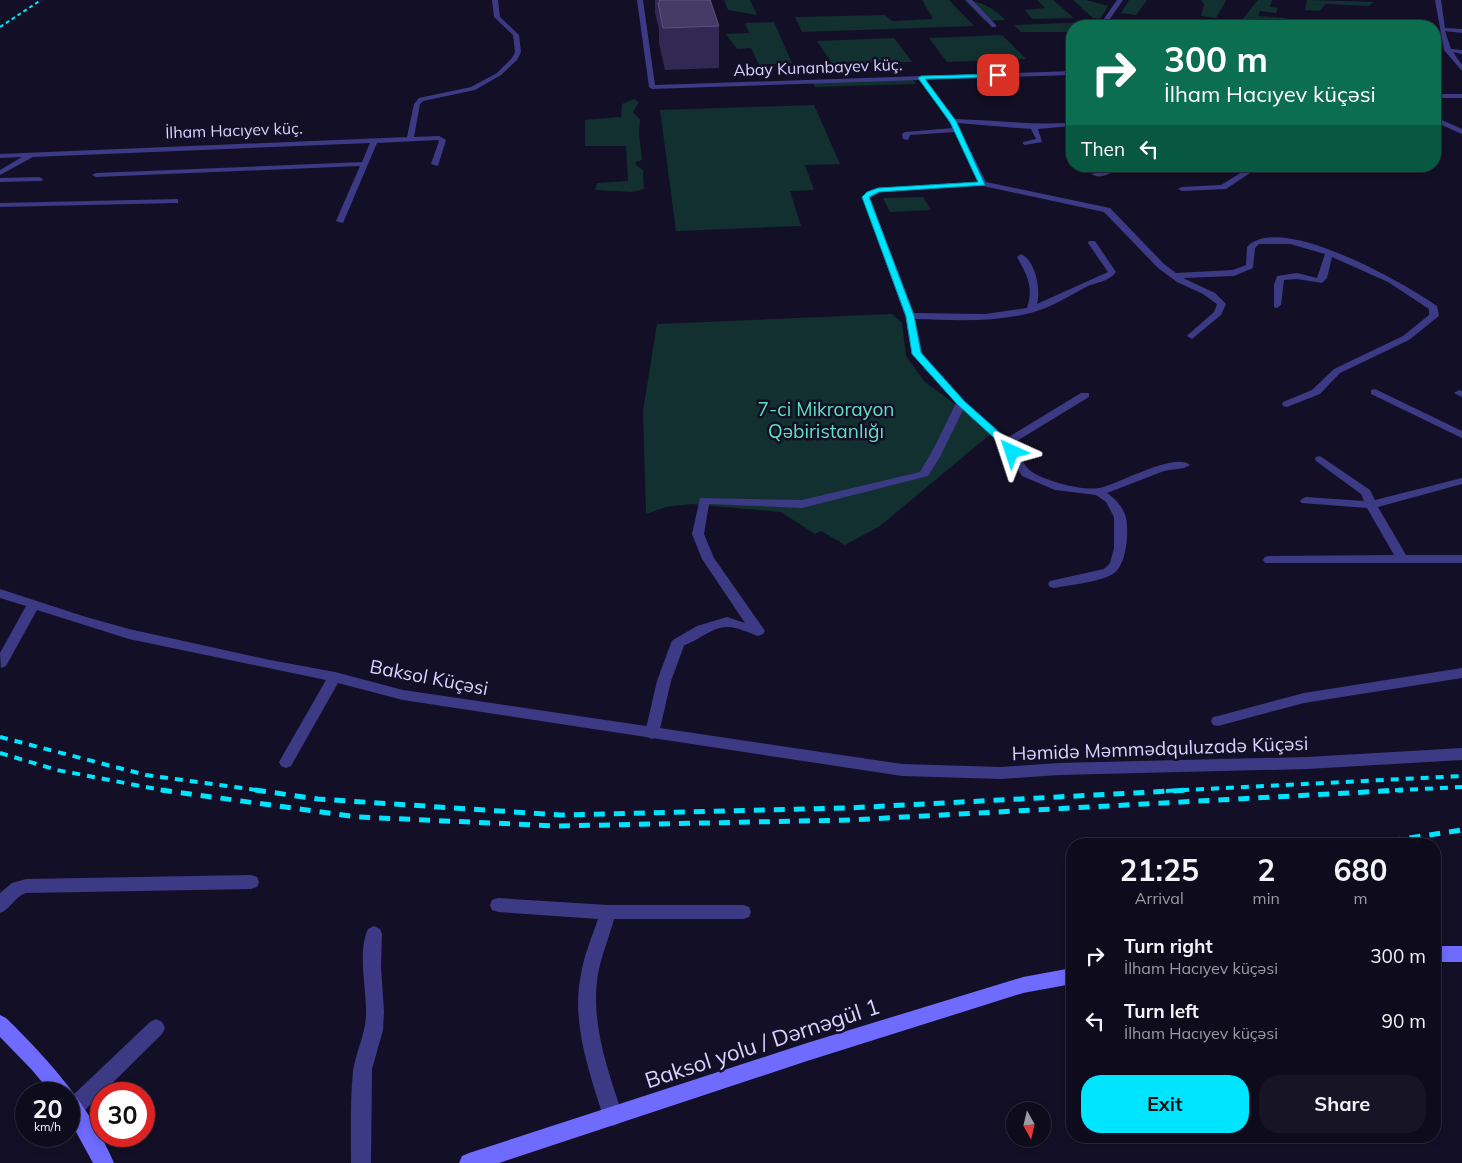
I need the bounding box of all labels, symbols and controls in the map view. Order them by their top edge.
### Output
text: 300 m [1164,37,1268,81]
icon: right [1081,40,1146,105]
street label: Abay Kunanbayev küç. [733,54,903,80]
pin [977,54,1019,96]
icon: arrive [984,61,1012,89]
text: İlham Hacıyev küçəsi [1164,80,1376,108]
street label: İlham Hacıyev küç. [165,118,303,142]
icon: left [1135,135,1163,163]
text: Then [1081,137,1125,161]
park label: 7-ci Mikrorayon Qəbiristanlığı [758,397,894,443]
position arrow [985,425,1037,477]
street label: Baksol Küçəsi [368,654,490,700]
street label: Həmidə Məmmədquluzadə Küçəsi [1011,731,1309,765]
text: 21:25 [1120,851,1199,889]
text: 2 [1257,851,1275,889]
text: 680 [1333,851,1387,889]
text: Arrival [1135,888,1184,908]
text: min [1253,888,1280,908]
text: m [1353,888,1367,908]
text: Turn right [1124,934,1213,958]
icon: right [1081,942,1109,970]
text: 300 m [1370,944,1426,968]
text: İlham Hacıyev küçəsi [1124,958,1278,978]
street label: Baksol yolu / Dərnəgül 1 [641,992,883,1094]
text: Turn left [1124,999,1199,1023]
icon: left [1081,1007,1109,1035]
text: 90 m [1382,1009,1426,1033]
text: İlham Hacıyev küçəsi [1124,1023,1278,1043]
button: Exit [1081,1075,1249,1133]
button: Share [1259,1075,1426,1133]
speed limit sign: 30 [90,1082,155,1147]
text: 20 [32,1093,63,1124]
north arrow [1006,1102,1051,1148]
map controls [1006,1102,1051,1147]
text: km/h [34,1119,61,1134]

